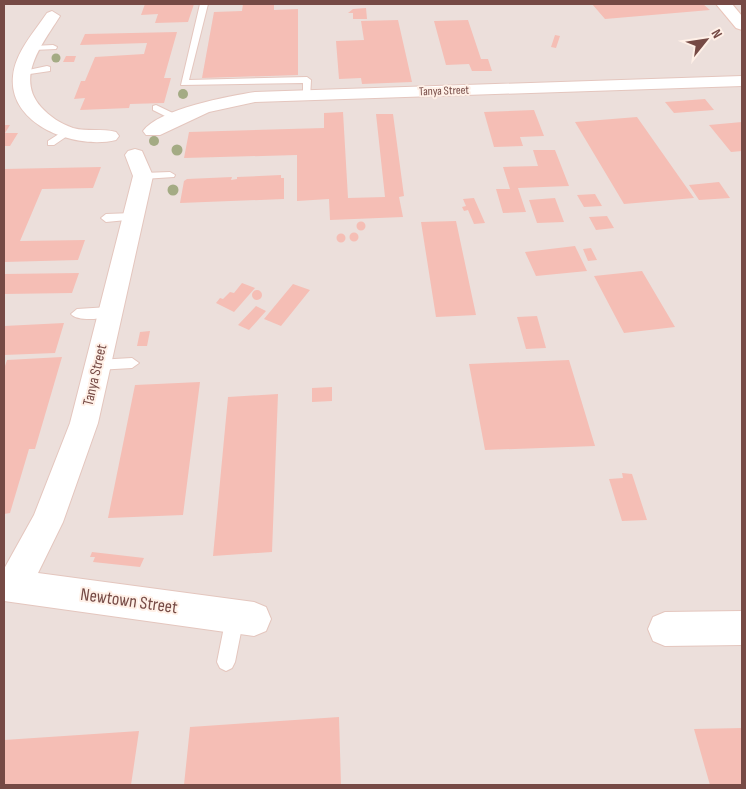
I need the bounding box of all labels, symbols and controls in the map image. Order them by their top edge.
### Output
north arrow [681,15,731,65]
text: N [708,26,726,41]
street label: Tanya Street [419,83,470,99]
street label: Tanya Street [79,342,111,408]
street label: Newtown Street [79,584,179,618]

